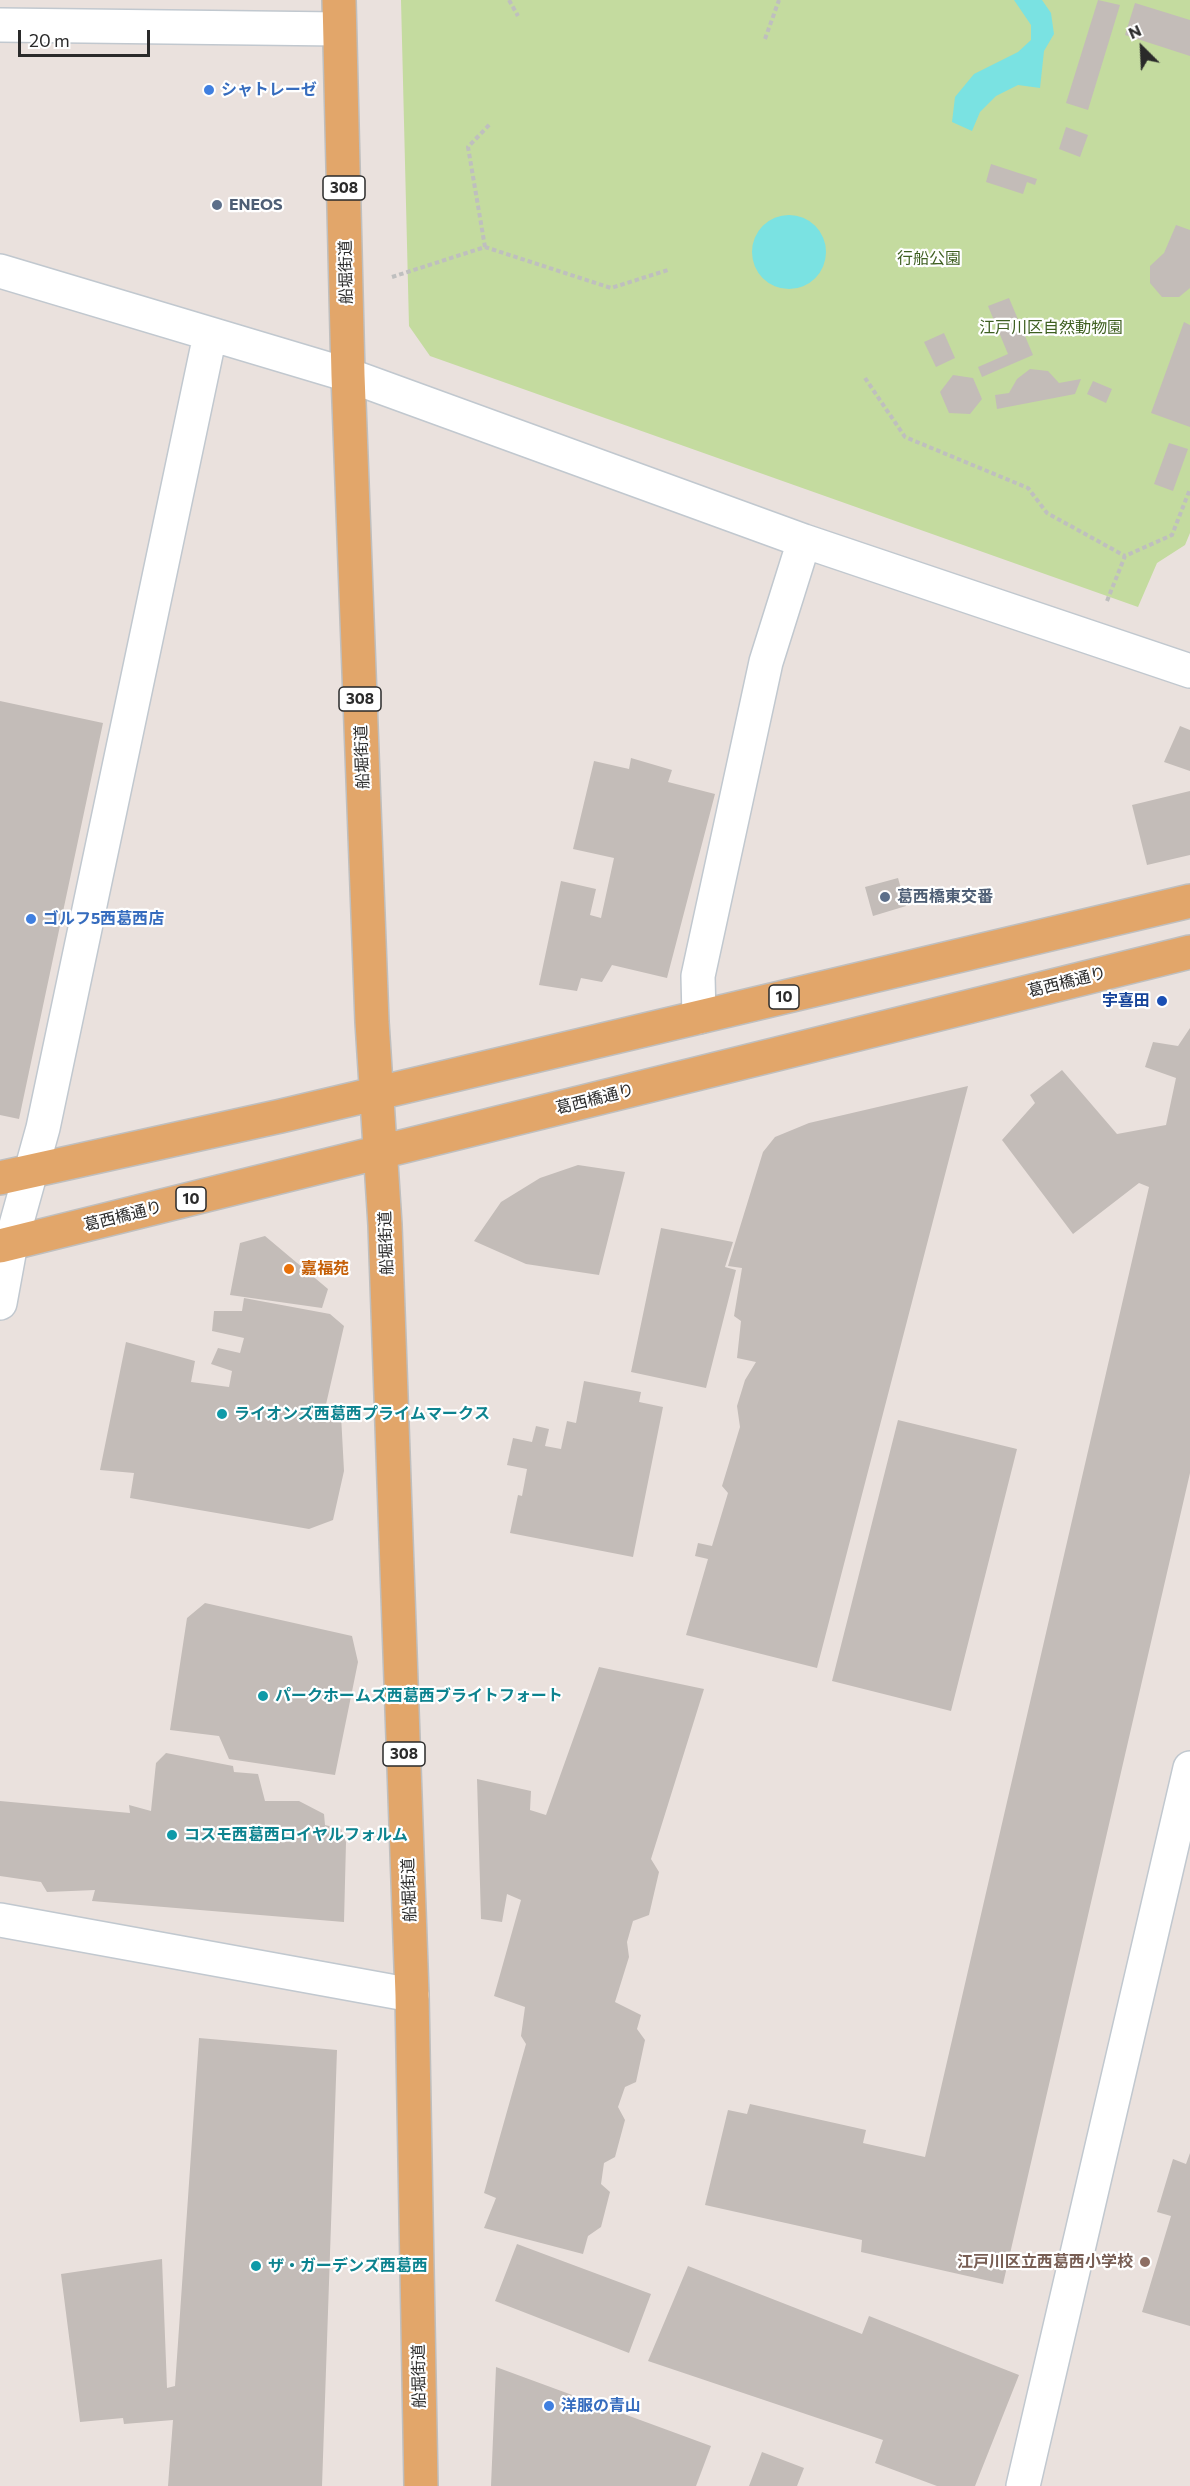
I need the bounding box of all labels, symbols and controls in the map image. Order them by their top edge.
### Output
scale bar [21,18,153,56]
north arrow [1112,18,1172,78]
text: N [1125,20,1144,42]
text: 20 m [29,29,70,51]
place label: シャトレーゼ [221,80,317,100]
marker: シャトレーゼ [202,83,216,97]
road number: 308 [323,176,365,200]
place label: ENEOS [229,195,283,215]
marker: ENEOS [210,198,224,212]
street label: 船堀街道 [336,240,356,304]
park label: 行船公園 [897,249,961,269]
park label: 江戸川区自然動物園 [979,318,1123,338]
road number: 308 [339,687,381,711]
street label: 船堀街道 [351,725,373,789]
place label: 葛西橋東交番 [897,887,993,907]
marker: 葛西橋東交番 [878,890,892,904]
place label: ゴルフ5西葛西店 [43,909,164,929]
marker: ゴルフ5西葛西店 [24,912,38,926]
street label: 葛西橋通り [1026,963,1108,1001]
road number: 10 [769,985,799,1009]
place label: 宇喜田 [1102,991,1150,1011]
marker: 宇喜田 [1155,994,1169,1008]
street label: 葛西橋通り [554,1080,636,1118]
road number: 10 [176,1187,206,1211]
street label: 葛西橋通り [82,1197,164,1235]
street label: 船堀街道 [375,1211,397,1275]
place label: 嘉福苑 [301,1259,349,1279]
marker: 嘉福苑 [282,1262,296,1276]
place label: ライオンズ西葛西プライムマークス [234,1404,490,1424]
marker: ライオンズ西葛西プライムマークス [215,1407,229,1421]
place label: パークホームズ西葛西ブライトフォート [275,1686,563,1706]
marker: パークホームズ西葛西ブライトフォート [256,1689,270,1703]
road number: 308 [383,1742,425,1766]
place label: コスモ西葛西ロイヤルフォルム [184,1825,408,1845]
marker: コスモ西葛西ロイヤルフォルム [165,1828,179,1842]
street label: 船堀街道 [398,1858,420,1922]
place label: 江戸川区立西葛西小学校 [957,2252,1133,2272]
marker: 江戸川区立西葛西小学校 [1138,2255,1152,2269]
place label: ザ・ガーデンズ西葛西 [268,2256,428,2276]
marker: ザ・ガーデンズ西葛西 [249,2259,263,2273]
street label: 船堀街道 [409,2344,429,2408]
place label: 洋服の青山 [561,2396,641,2416]
marker: 洋服の青山 [542,2399,556,2413]

